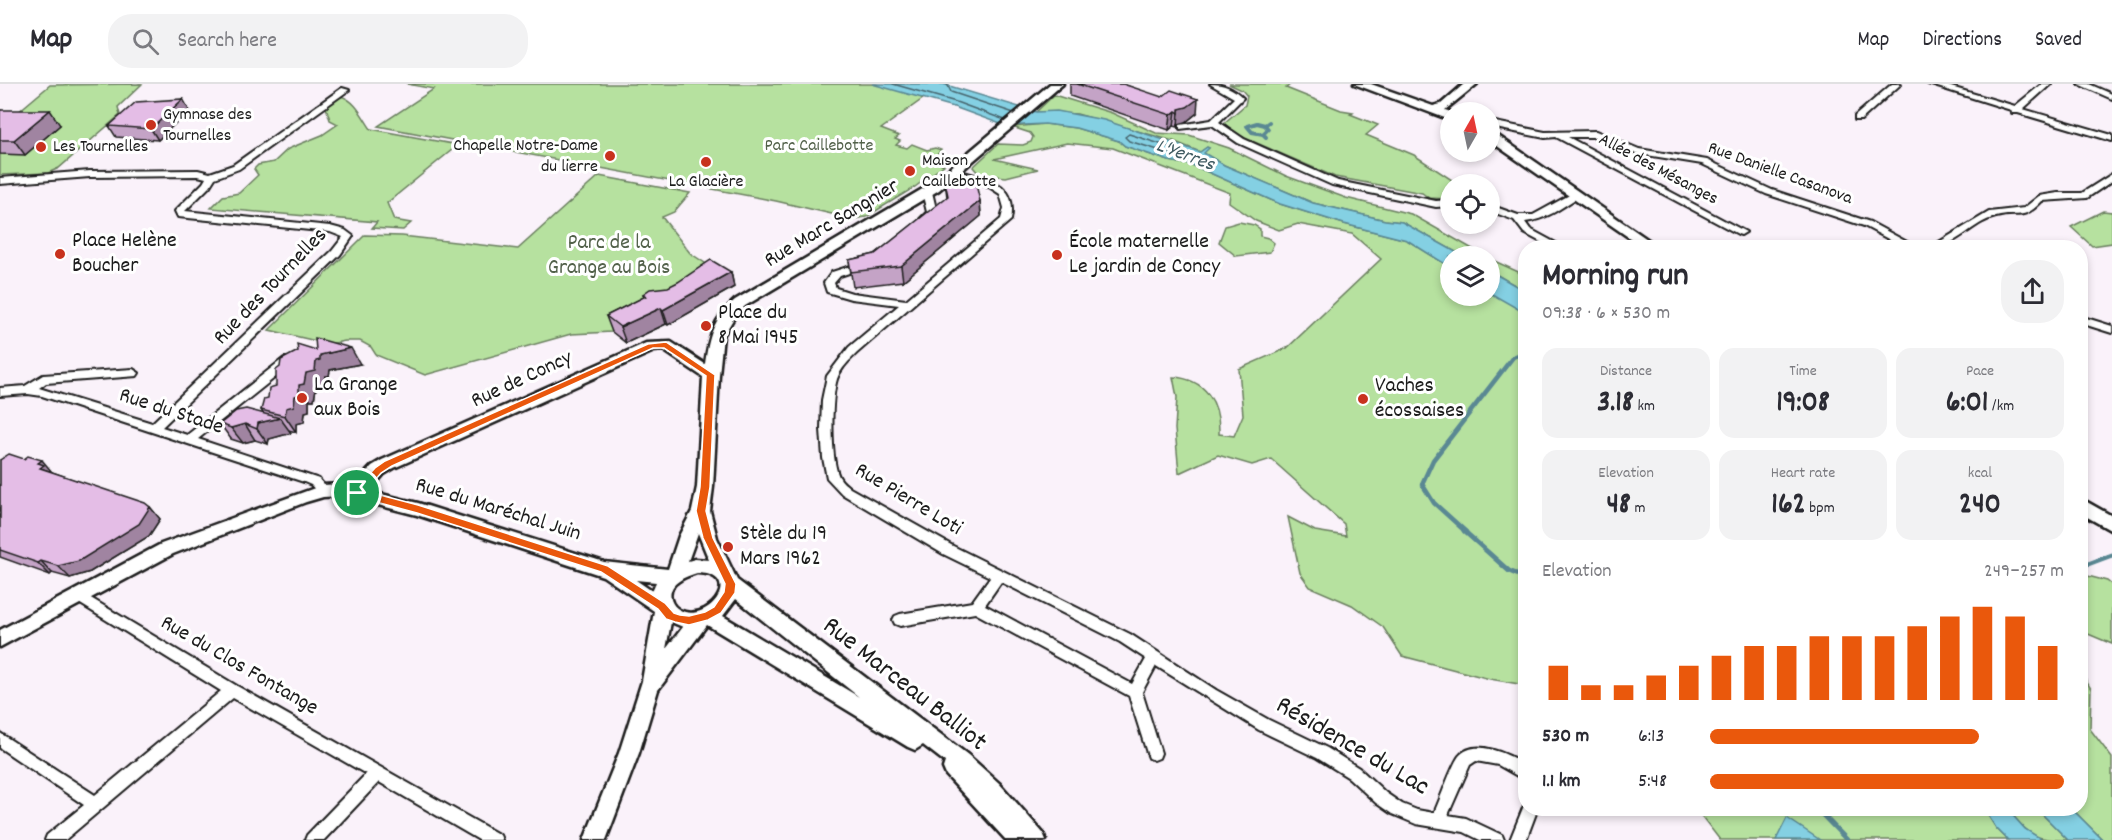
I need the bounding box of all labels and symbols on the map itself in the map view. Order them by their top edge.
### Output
north arrow [1440,102,1500,162]
place label: Gymnase des Tournelles [163,103,252,149]
marker: Gymnase des Tournelles [144,118,158,132]
street label: Allée des Mésanges [1594,128,1722,212]
water label: L'Yerres [1152,133,1219,180]
place label: Chapelle Notre-Dame du lierre [453,134,598,180]
park label: Parc Caillebotte [765,134,873,159]
place label: Les Tournelles [53,135,148,160]
street label: Rue Danielle Casanova [1704,136,1856,212]
marker: Les Tournelles [34,140,48,154]
marker: Chapelle Notre-Dame du lierre [603,149,617,163]
place label: Maison Caillebotte [922,149,996,195]
marker: La Glacière [699,155,713,169]
marker: Maison Caillebotte [903,164,917,178]
place label: La Glacière [669,170,743,195]
street label: Rue Marc Sangnier [759,171,906,276]
street label: Rue des Tournelles [207,221,335,353]
place label: Place Helène Boucher [72,226,177,282]
place label: École maternelle Le jardin de Concy [1069,227,1221,283]
park label: Parc de la Grange au Bois [548,228,670,284]
marker: Place Helène Boucher [53,247,67,261]
marker: École maternelle Le jardin de Concy [1050,248,1064,262]
place label: Place du 8 Mai 1945 [718,298,798,354]
marker: Place du 8 Mai 1945 [699,319,713,333]
street label: Rue de Concy [466,343,579,417]
place label: La Grange aux Bois [314,370,397,426]
place label: Vaches écossaises [1375,371,1464,427]
street label: Rue du Stade [115,381,227,443]
marker: La Grange aux Bois [295,391,309,405]
marker: Vaches écossaises [1356,392,1370,406]
street label: Rue Pierre Loti [848,456,968,544]
pin [331,467,382,518]
street label: Rue du Maréchal Juin [411,470,585,550]
place label: Stèle du 19 Mars 1962 [740,519,827,575]
marker: Stèle du 19 Mars 1962 [721,540,735,554]
street label: Rue du Clos Fontange [154,608,324,724]
street label: Rue Marceau Balliot [813,608,995,762]
street label: Résidence du Lac [1268,687,1436,807]

